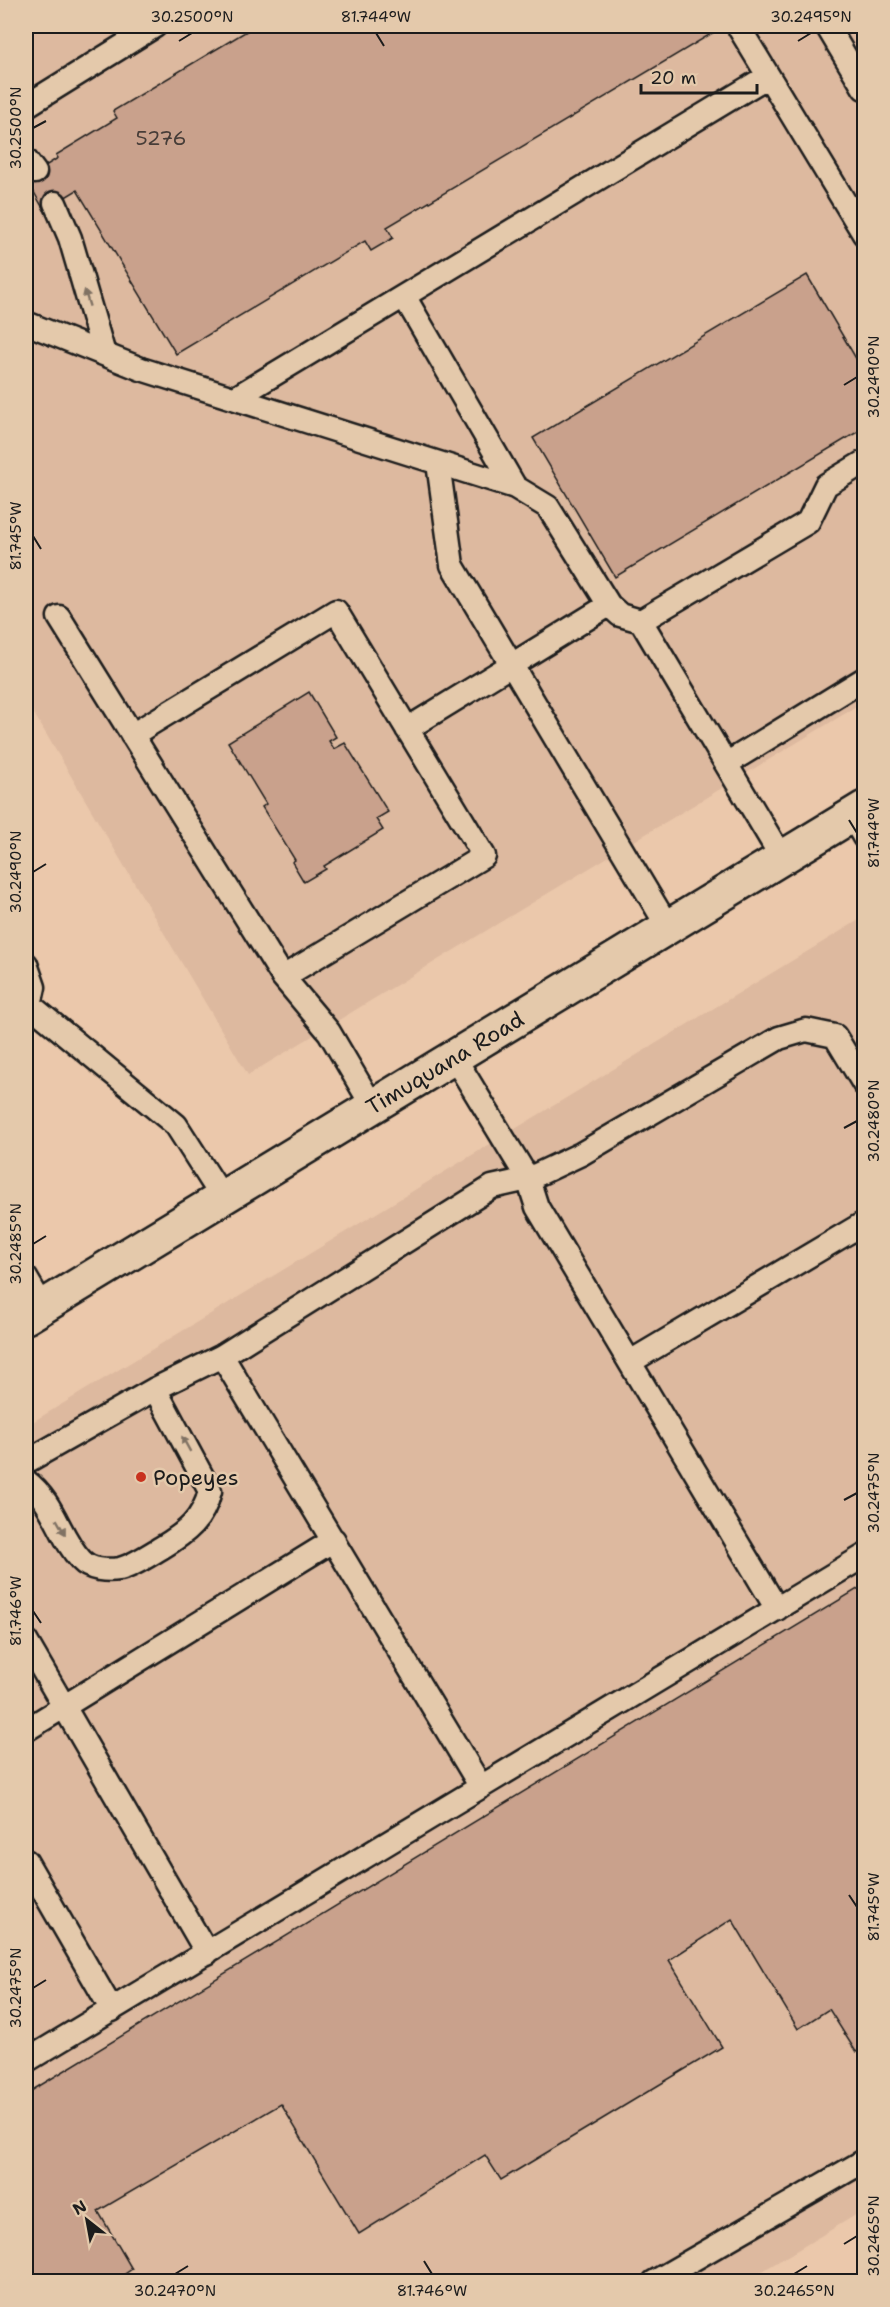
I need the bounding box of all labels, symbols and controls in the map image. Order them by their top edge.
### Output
text: 30.2500°N [151,7,233,27]
text: 81.744°W [341,7,411,27]
text: 30.2495°N [770,7,852,27]
scale bar [641,57,756,95]
text: 20 m [650,66,696,90]
text: 30.2500°N [6,87,26,169]
house number: 5276 [135,125,187,151]
one-way arrow [82,289,91,307]
text: 30.2490°N [864,336,884,418]
text: 81.745°W [6,501,26,571]
text: 81.744°W [864,798,884,868]
text: 30.2490°N [6,831,26,913]
street label: Timuquana Road [361,1004,529,1122]
text: 30.2480°N [864,1079,884,1163]
text: 30.2485°N [6,1203,26,1285]
one-way arrow [181,1435,191,1452]
text: 30.2475°N [864,1453,884,1533]
place label: Popeyes [153,1463,239,1492]
marker: Popeyes [134,1470,148,1484]
one-way arrow [56,1519,67,1535]
text: 81.746°W [6,1576,26,1646]
text: 81.745°W [864,1872,884,1942]
text: 30.2475°N [6,1948,26,2028]
north arrow [57,2190,117,2250]
text: N [69,2195,90,2220]
text: 30.2465°N [864,2195,884,2277]
text: 30.2470°N [134,2281,216,2301]
text: 81.746°W [397,2281,467,2301]
text: 30.2465°N [753,2281,835,2301]

